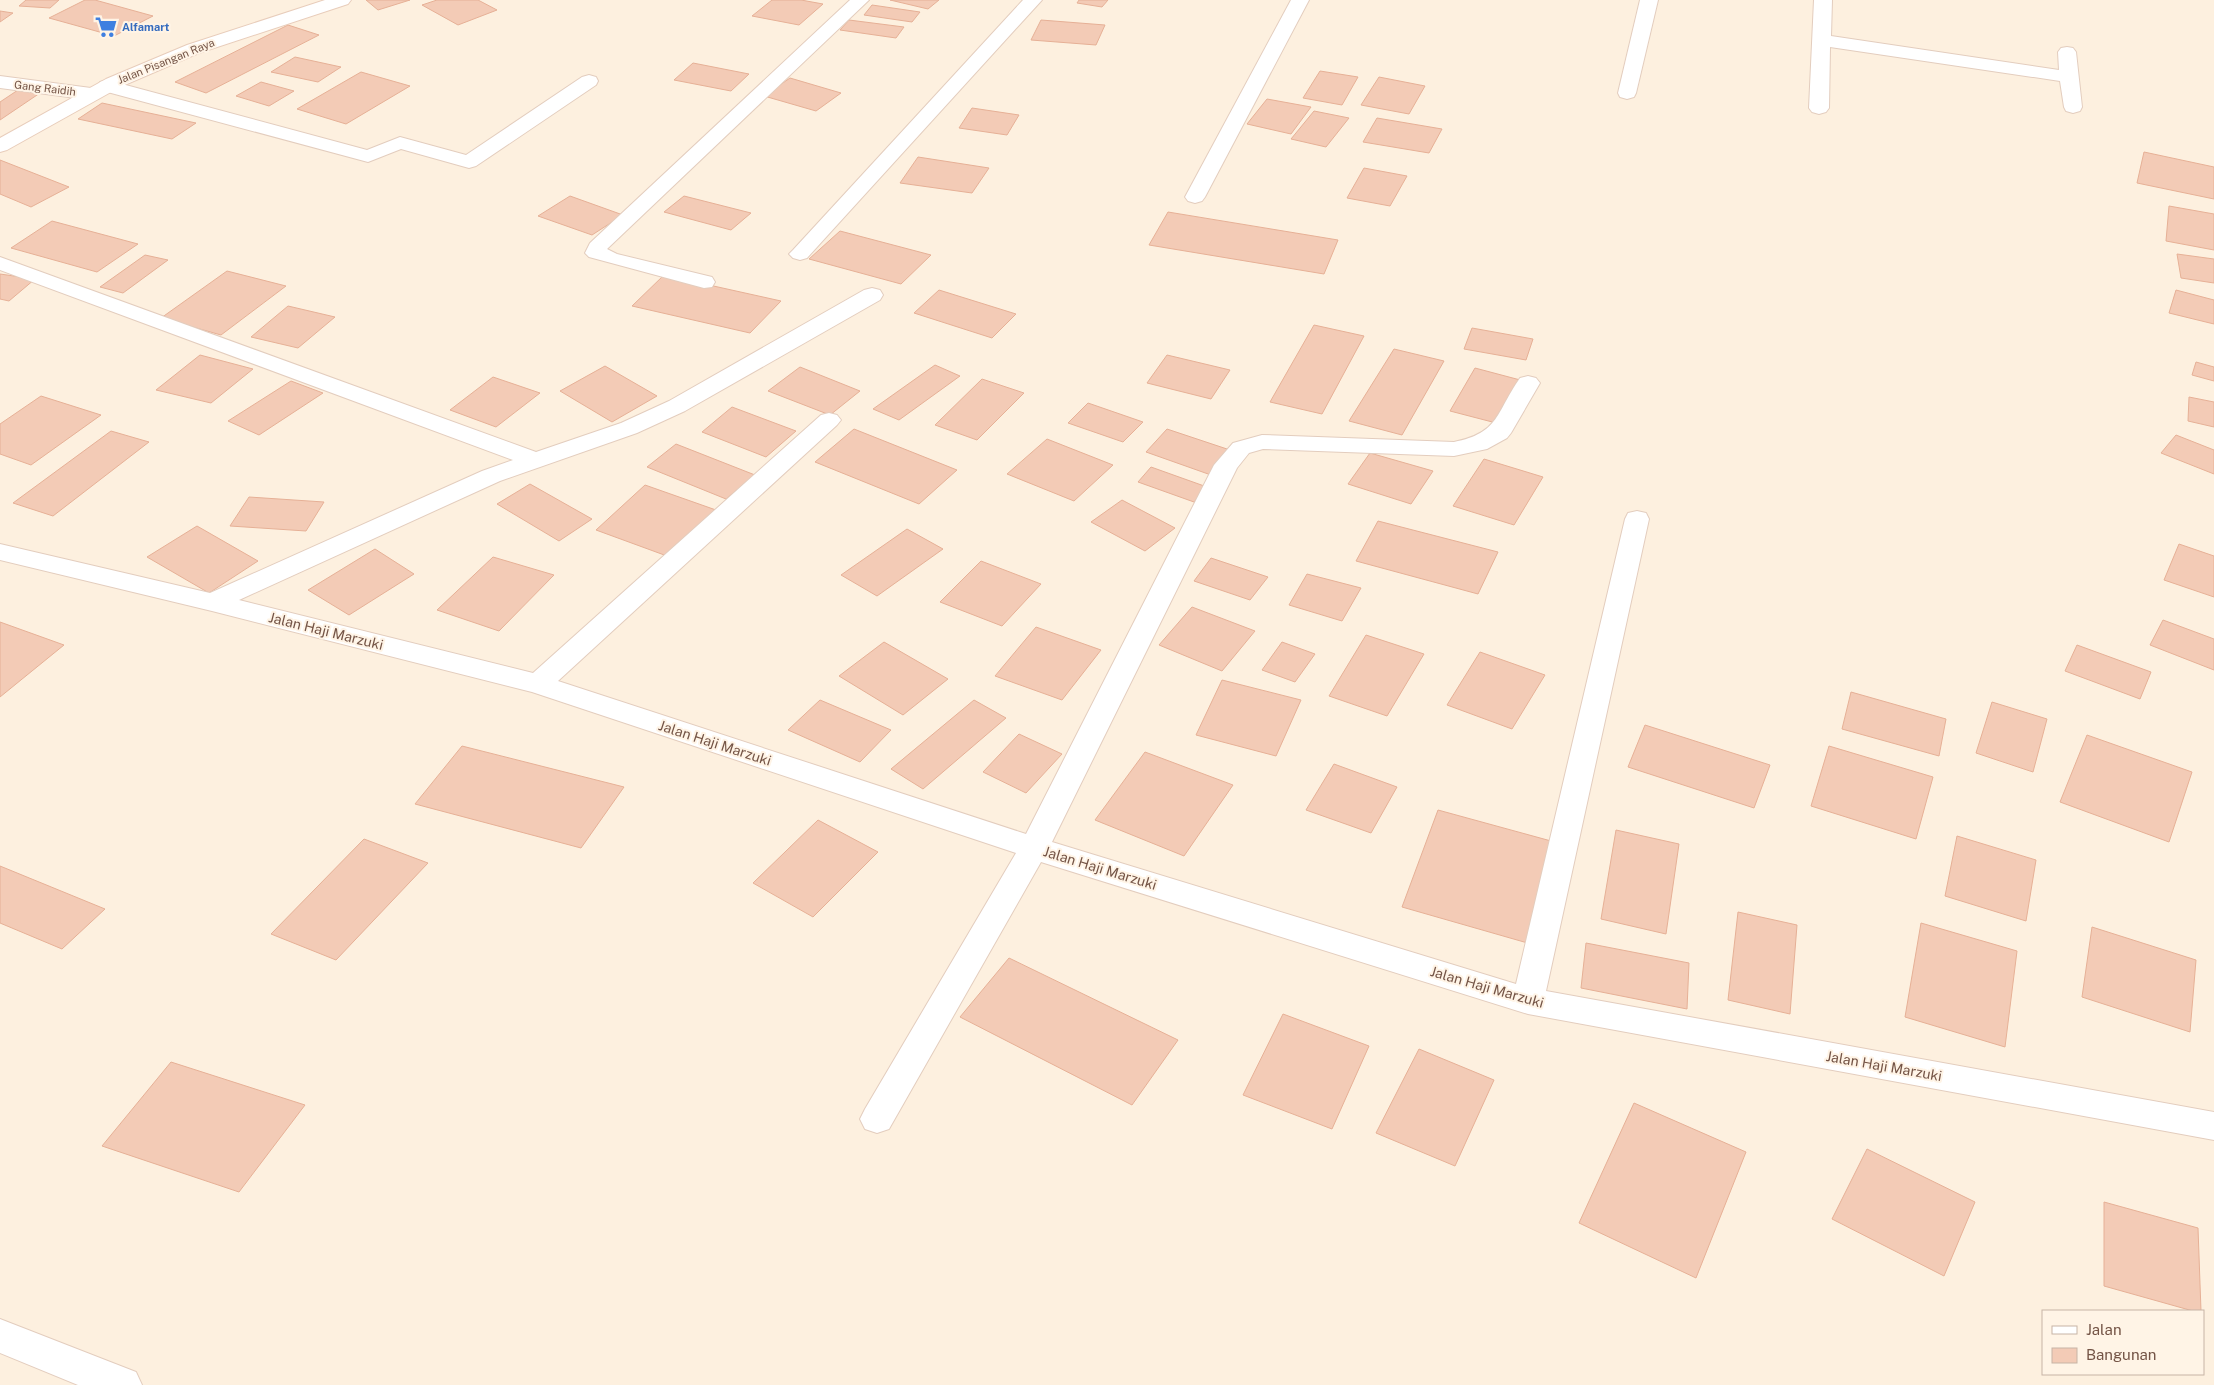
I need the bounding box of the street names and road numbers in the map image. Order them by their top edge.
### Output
street label: Jalan Pisangan Raya [116,36,216,86]
street label: Gang Raidih [14,78,76,98]
street label: Jalan Haji Marzuki [267,609,385,653]
street label: Jalan Haji Marzuki [657,717,773,769]
street label: Jalan Haji Marzuki [1041,843,1159,893]
street label: Jalan Haji Marzuki [1428,963,1546,1011]
street label: Jalan Haji Marzuki [1825,1048,1943,1084]

